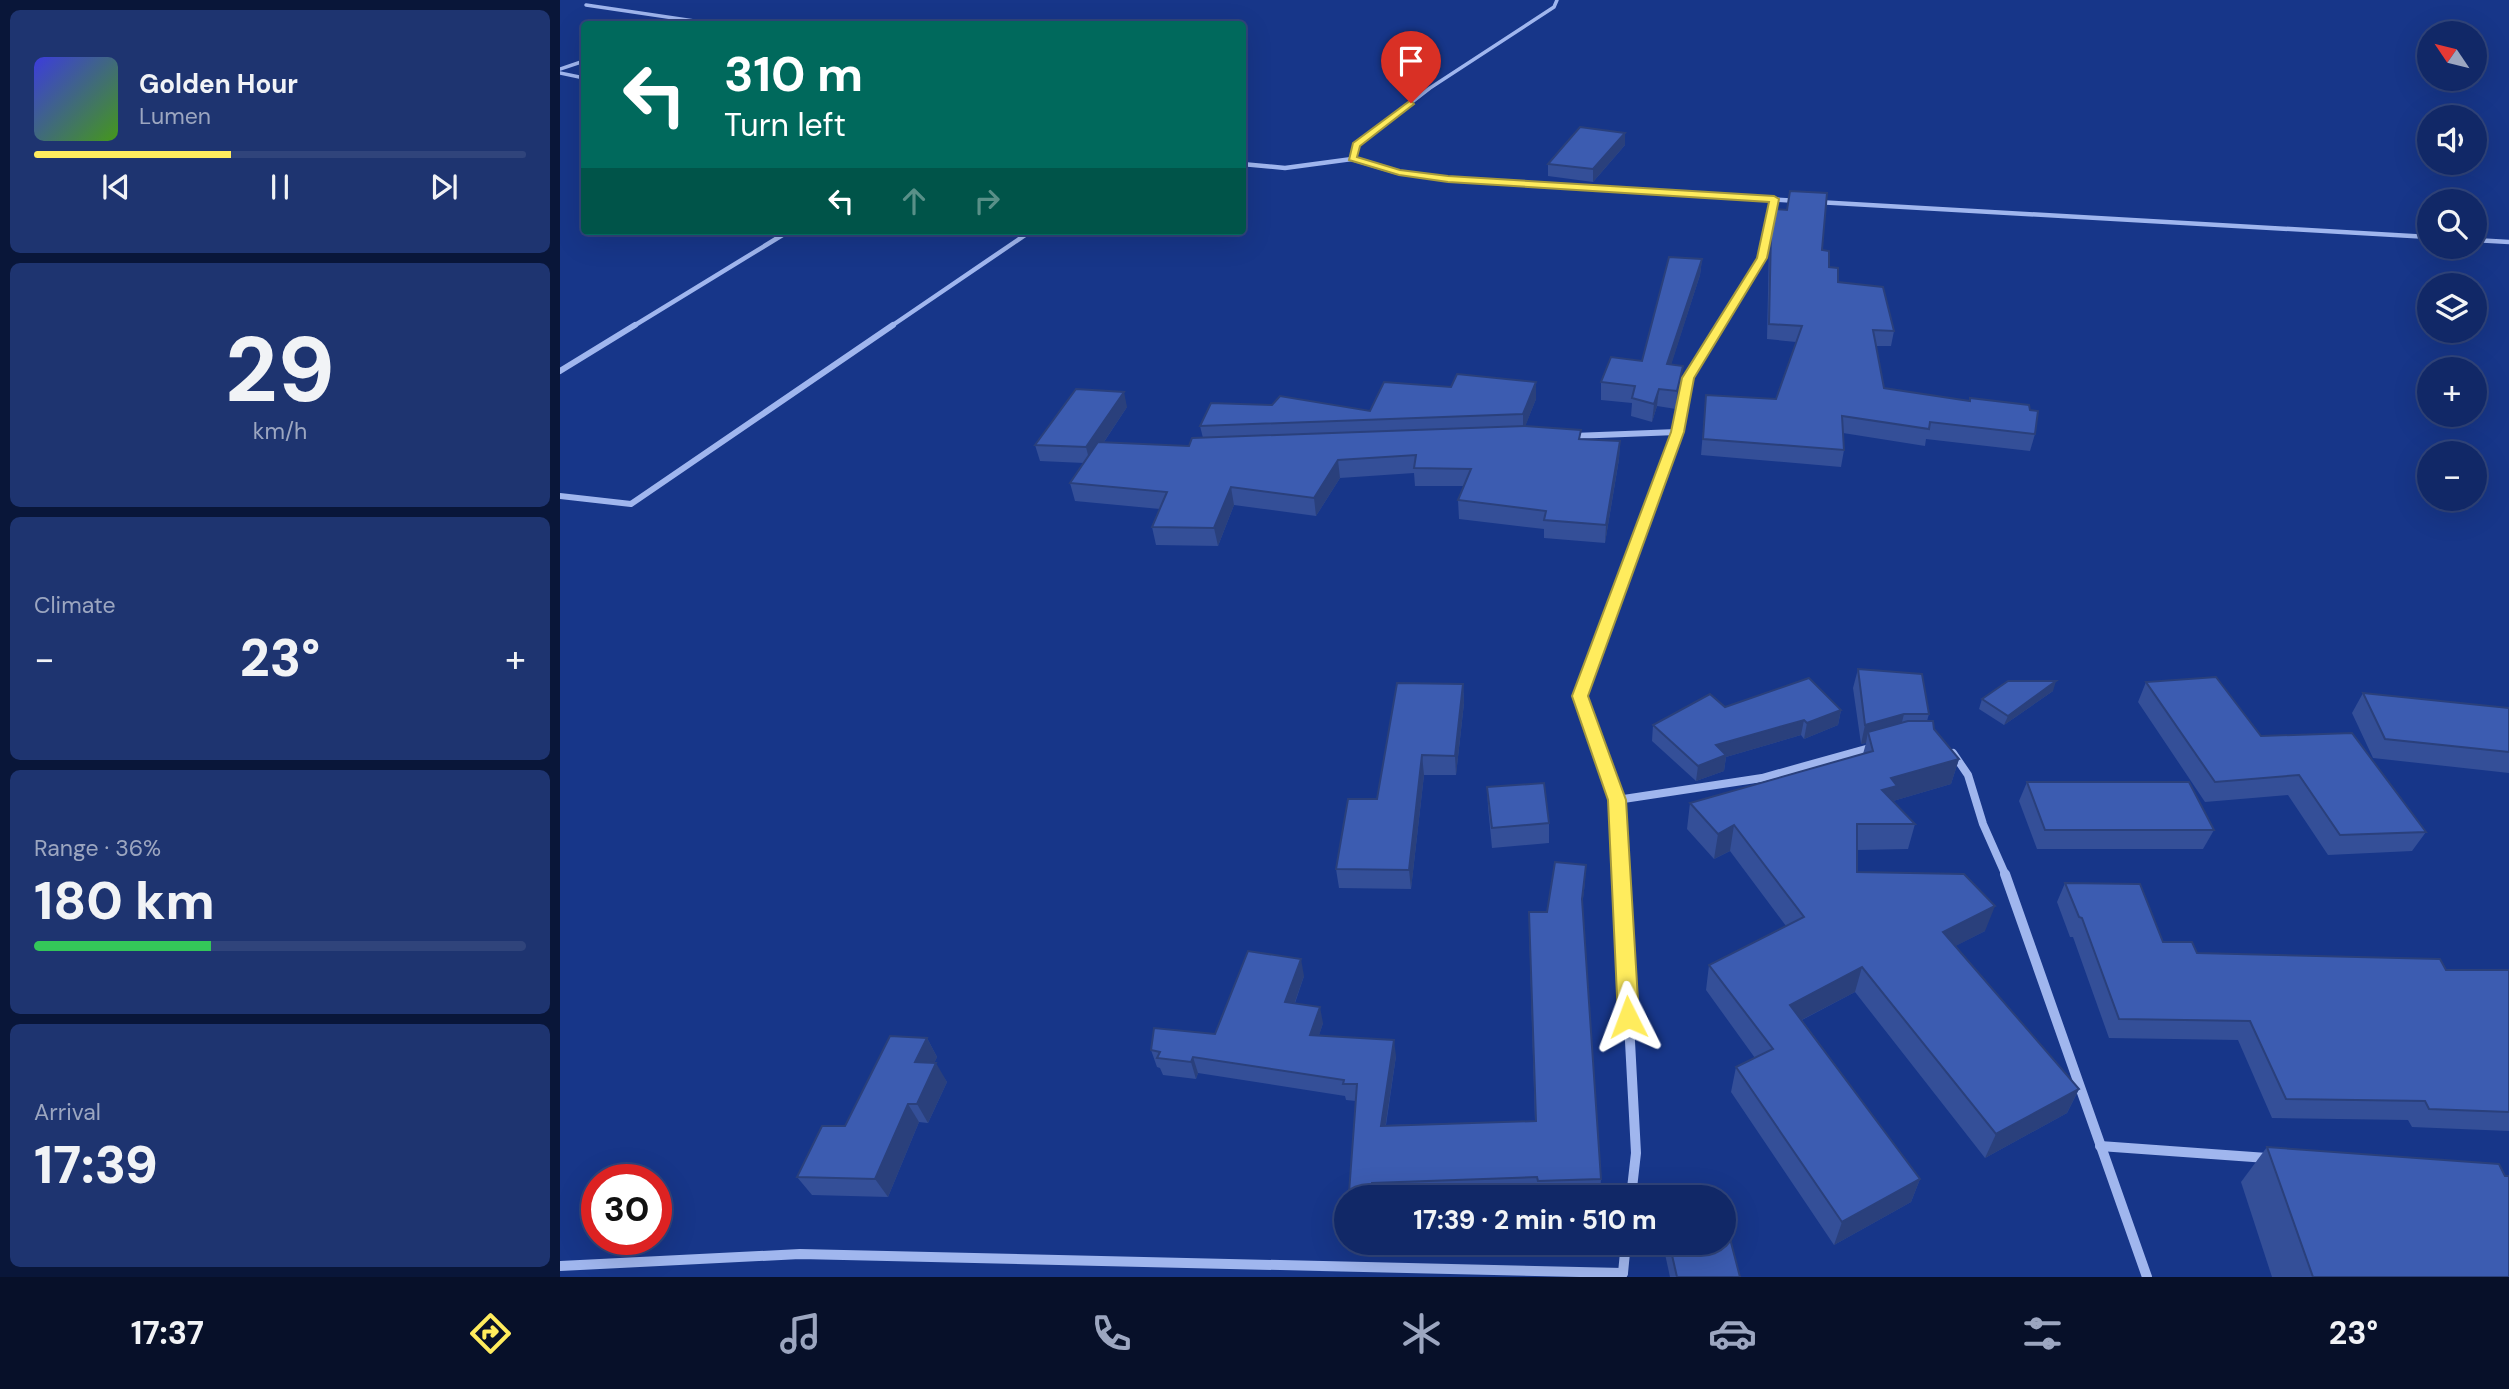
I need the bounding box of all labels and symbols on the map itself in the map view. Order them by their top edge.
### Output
north arrow [2417,21,2487,91]
pin [1381,31,1441,103]
position arrow [1591,980,1665,1054]
speed limit sign: 30 [581,1164,672,1255]

